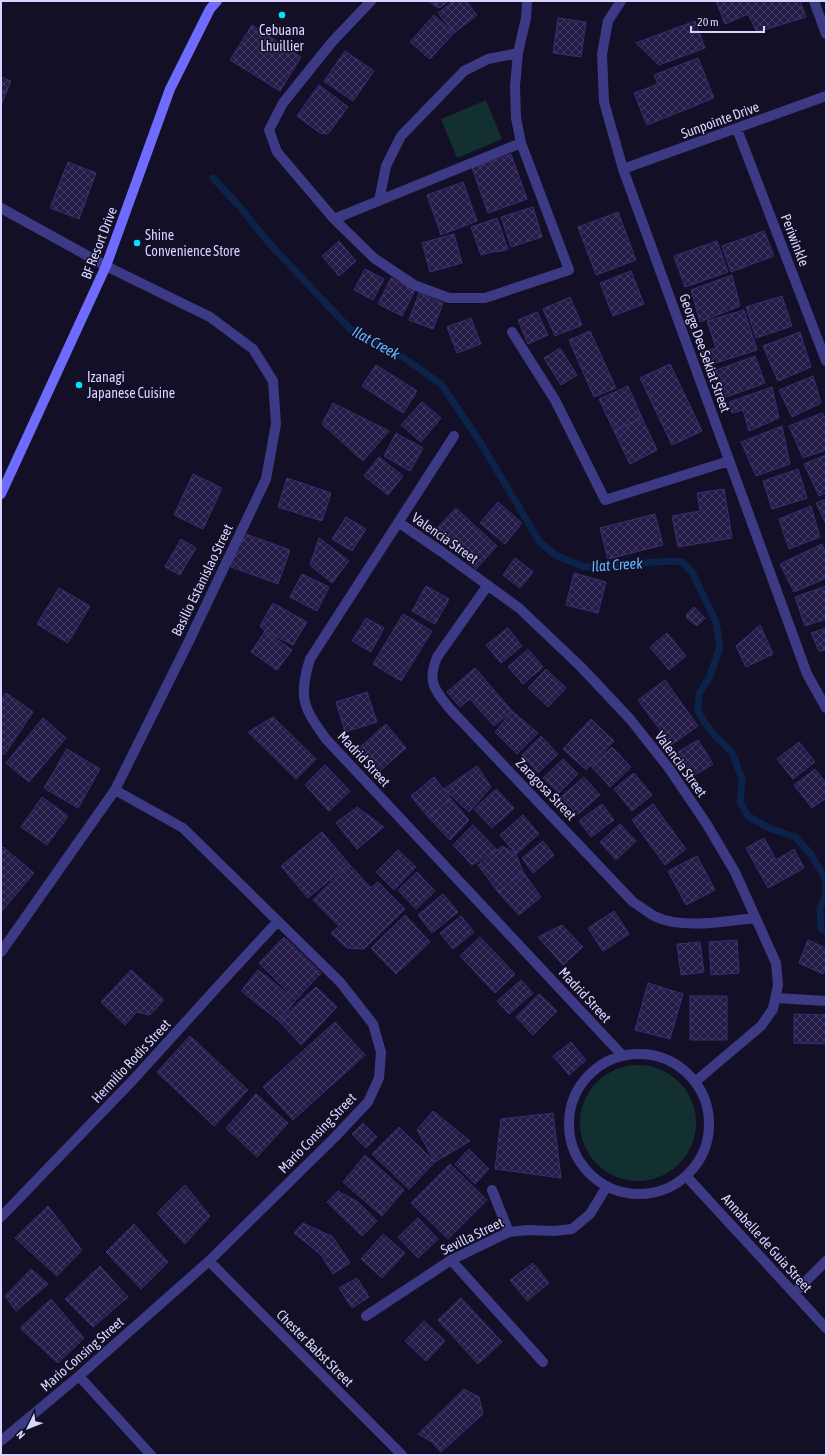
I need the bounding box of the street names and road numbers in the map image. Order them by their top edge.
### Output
street label: Sunpointe Drive [679,98,761,142]
street label: BF Resort Drive [78,205,120,281]
street label: Periwinkle [778,212,812,268]
street label: George Dee Sekiat Street [676,292,734,414]
street label: Valencia Street [409,509,481,567]
street label: Basilio Estanislao Street [168,521,236,639]
street label: Madrid Street [335,728,393,790]
street label: Valencia Street [652,728,710,800]
street label: Zaragosa Street [513,755,579,823]
street label: Madrid Street [556,964,614,1026]
street label: Hermilio Rodis Street [88,1016,174,1106]
street label: Mario Consing Street [275,1090,359,1176]
street label: Annabelle de Guia Street [719,1190,815,1296]
street label: Sevilla Street [438,1214,506,1258]
street label: Chester Babst Street [273,1306,357,1390]
street label: Mario Consing Street [37,1314,127,1394]

